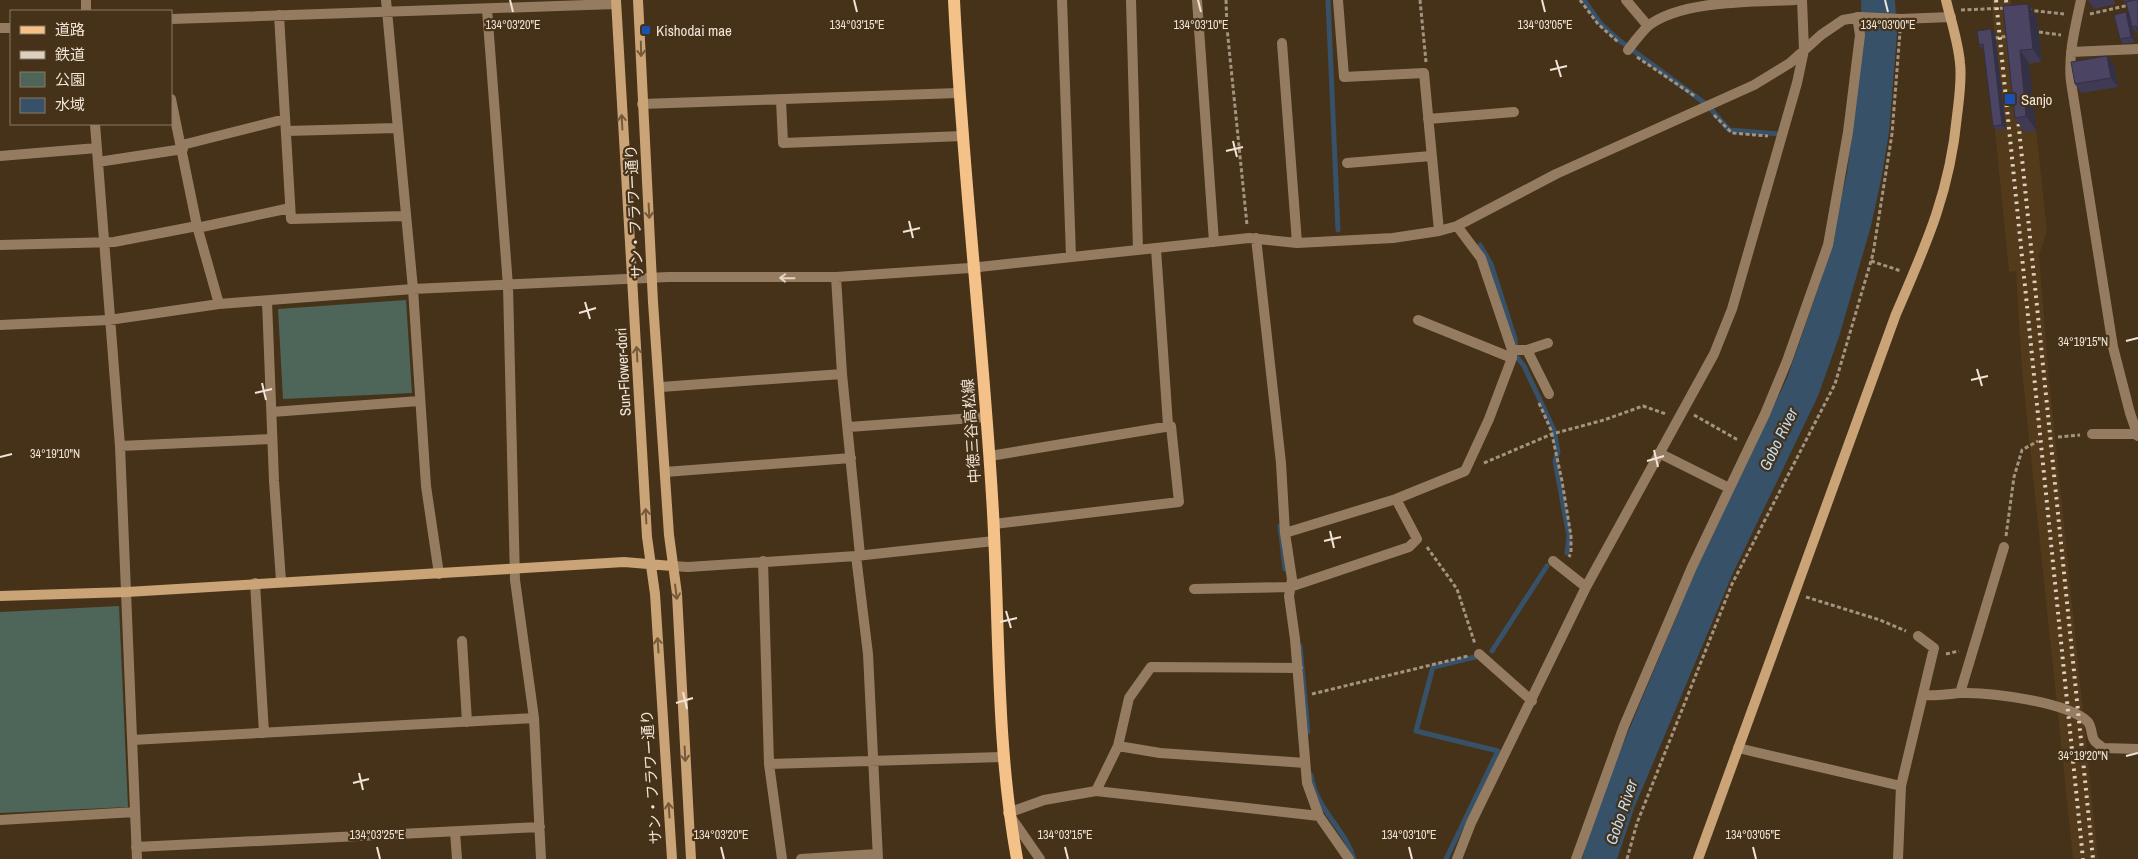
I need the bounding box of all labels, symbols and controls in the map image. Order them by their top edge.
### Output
legend [10,10,172,125]
text: 134°03'20"E [485,17,541,33]
text: 134°03'15"E [829,17,885,33]
text: 134°03'10"E [1173,17,1229,33]
text: 134°03'05"E [1517,17,1573,33]
text: 134°03'00"E [1860,17,1916,33]
text: 道路 [55,19,85,40]
place label: Kishodai mae [656,20,732,41]
marker: Kishodai mae [640,24,652,36]
one-way arrow [636,40,646,56]
text: 鉄道 [55,44,85,65]
text: 公園 [55,69,85,90]
place label: Sanjo [2021,89,2053,110]
marker: Sanjo [2003,92,2017,106]
text: 水域 [55,94,85,115]
one-way arrow [618,114,627,130]
street label: サン・フラワー通り [620,144,648,280]
one-way arrow [644,203,653,219]
one-way arrow [780,273,796,283]
street label: Sun-Flower-dori [610,327,636,417]
text: 34°19'15"N [2058,334,2108,350]
one-way arrow [632,346,641,362]
street label: 中徳三谷高松線 [957,378,985,484]
water label: Gobo River [1753,403,1803,474]
text: 34°19'10"N [30,446,80,462]
one-way arrow [641,508,650,524]
one-way arrow [671,584,681,600]
one-way arrow [653,638,662,654]
street label: サン・フラワー通り [636,709,666,845]
one-way arrow [681,746,690,762]
text: 34°19'20"N [2058,748,2108,764]
water label: Gobo River [1600,776,1643,847]
one-way arrow [664,803,673,819]
text: 134°03'25"E [349,827,405,843]
text: 134°03'20"E [693,827,749,843]
text: 134°03'15"E [1037,827,1093,843]
text: 134°03'10"E [1381,827,1437,843]
text: 134°03'05"E [1725,827,1781,843]

